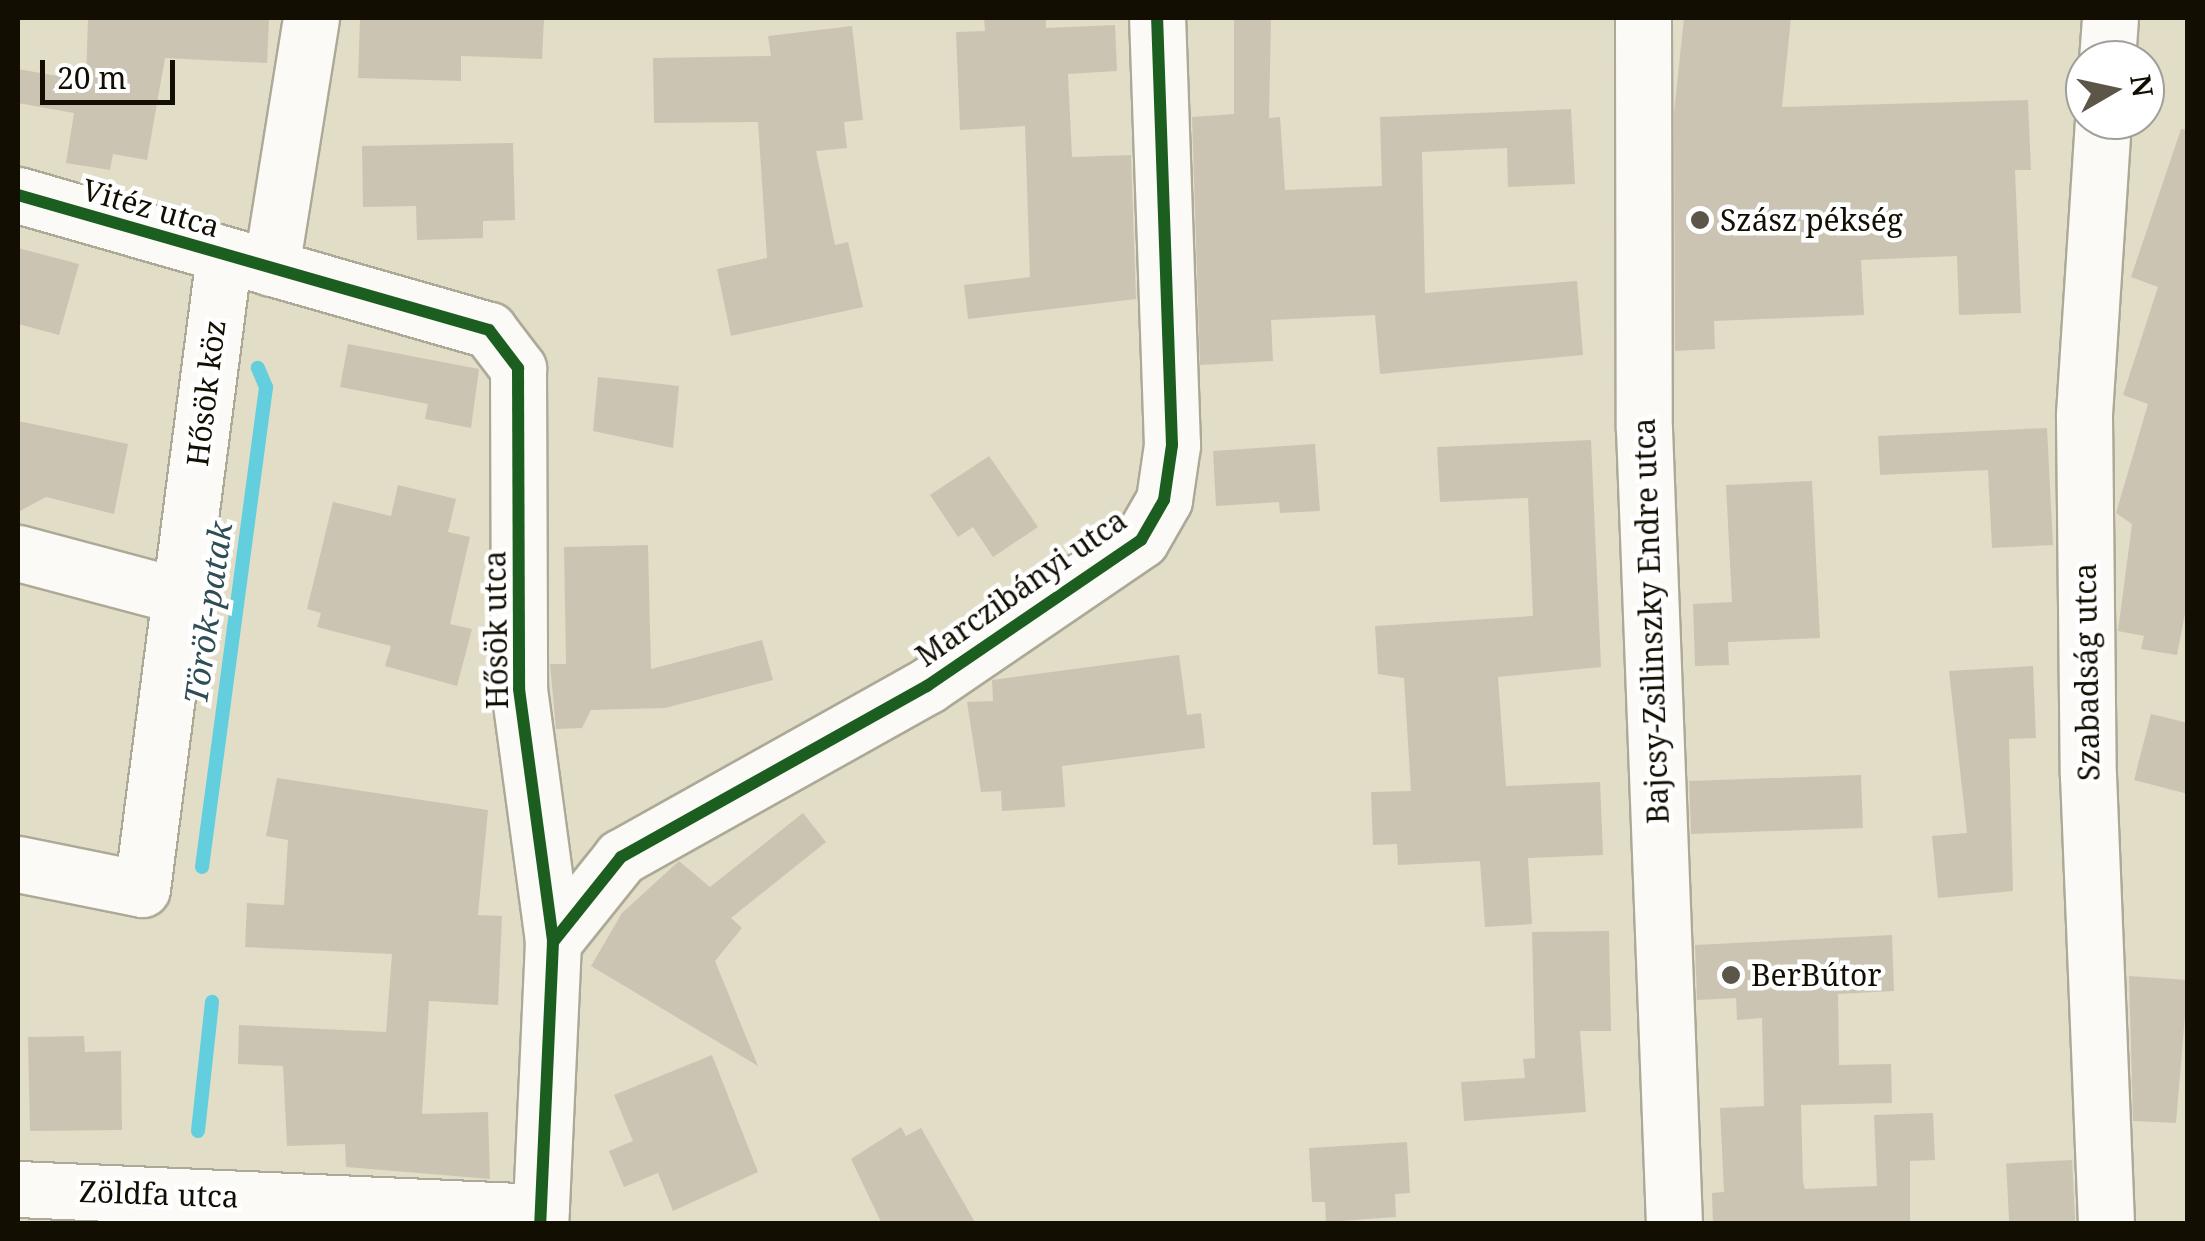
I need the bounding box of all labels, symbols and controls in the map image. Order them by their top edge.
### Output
scale bar [45,40,180,102]
north arrow [2065,40,2165,140]
text: 20 m [57,57,127,98]
text: N [2122,72,2163,99]
street label: Vitéz utca [78,171,224,245]
place label: Szász pékség [1720,202,1903,238]
marker: Szász pékség [1689,209,1711,231]
street label: Hősök köz [179,318,233,468]
street label: Bajcsy-Zsilinszky Endre utca [1626,417,1676,825]
street label: Marczibányi utca [909,502,1133,674]
water label: Török-patak [176,520,240,706]
street label: Hősök utca [477,550,515,710]
street label: Szabadság utca [2067,563,2107,781]
place label: BerBútor [1751,957,1881,993]
marker: BerBútor [1720,964,1742,986]
street label: Zöldfa utca [79,1173,239,1215]

